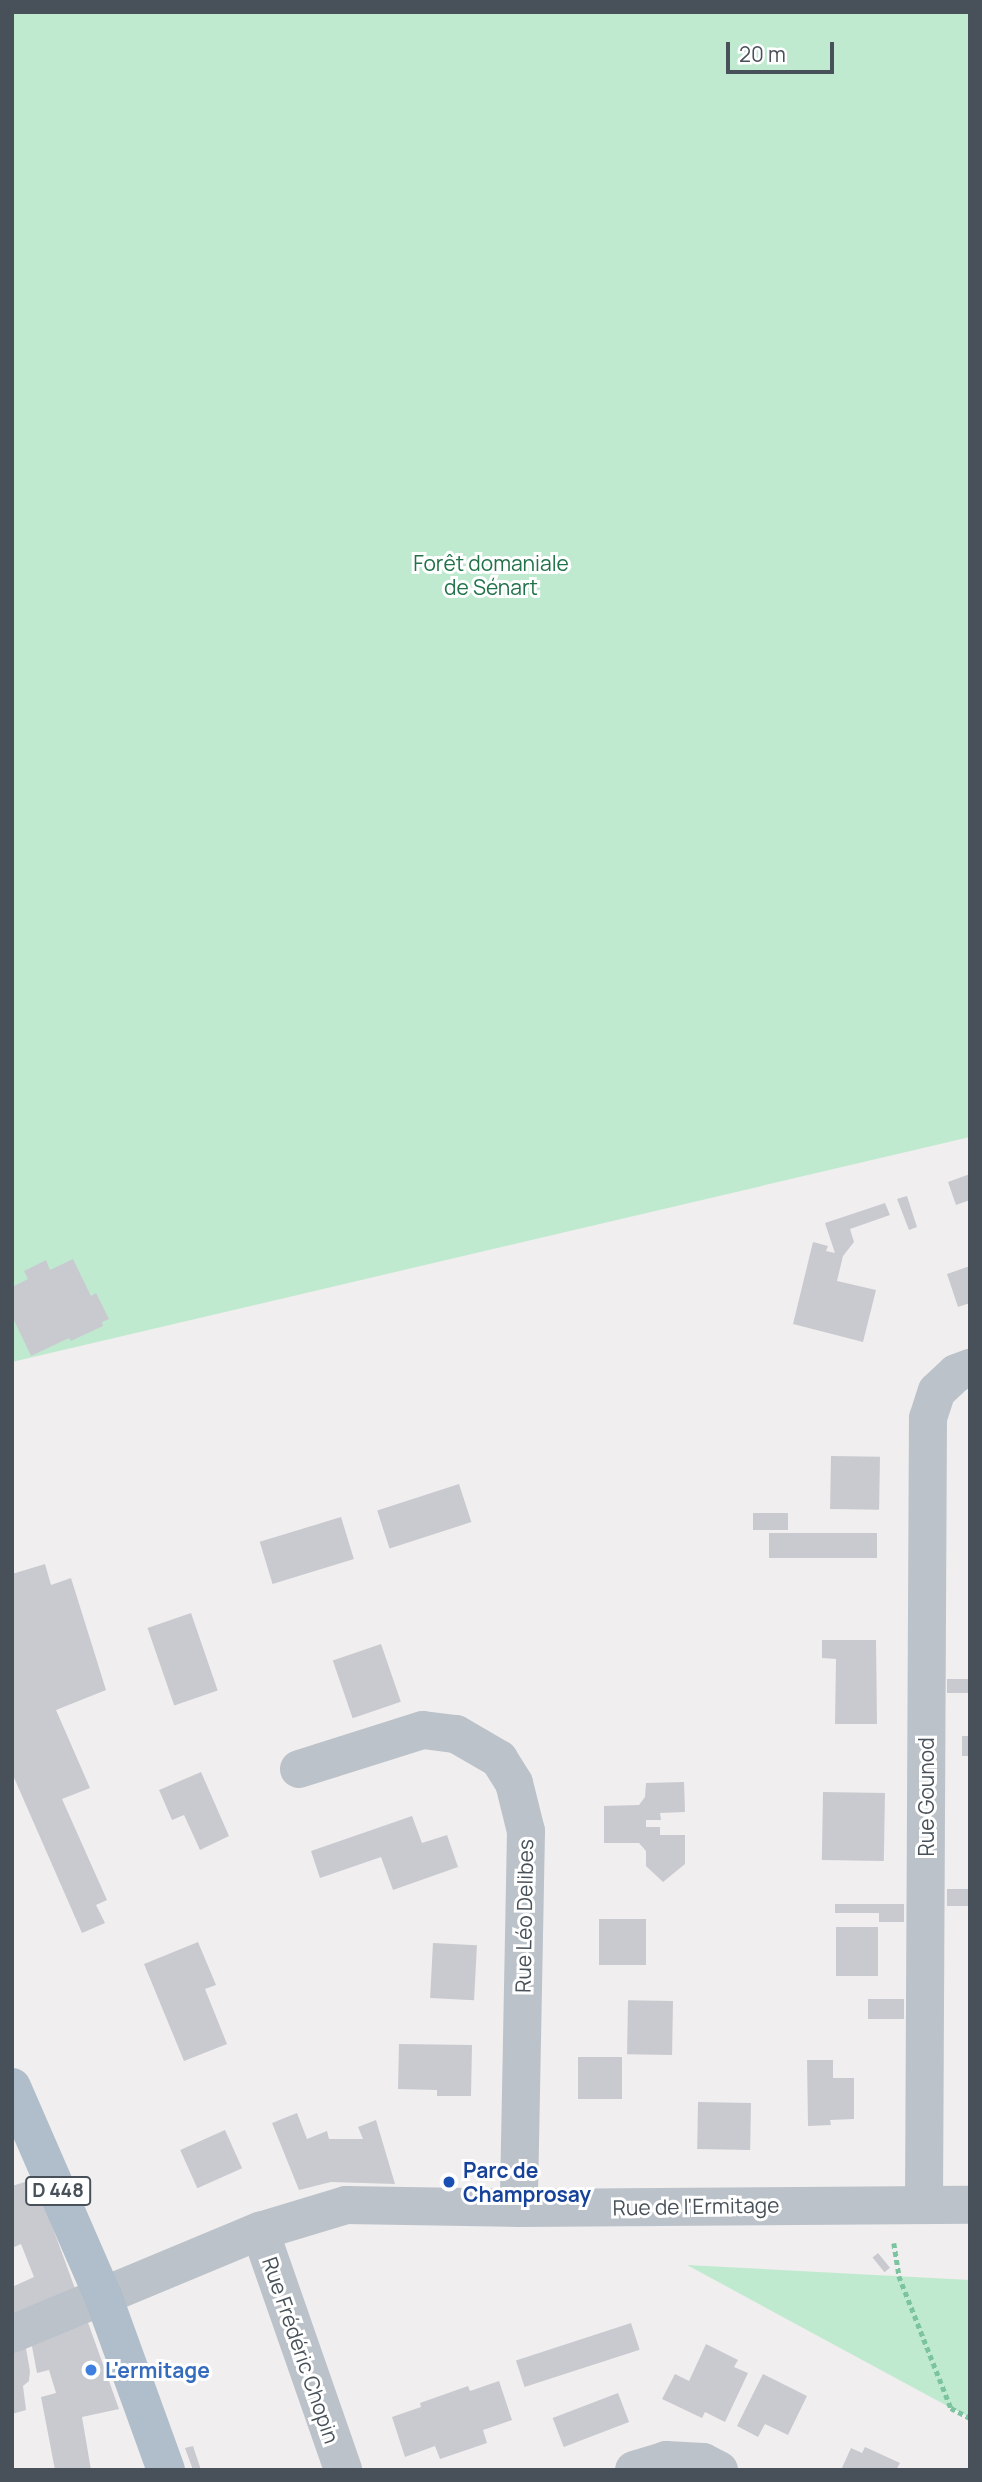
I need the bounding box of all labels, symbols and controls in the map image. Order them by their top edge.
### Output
scale bar [730,28,838,72]
text: 20 m [739,40,786,68]
park label: Forêt domaniale de Sénart [413,550,569,600]
street label: Rue Gounod [913,1737,939,1857]
street label: Rue Léo Delibes [510,1839,538,1993]
place label: Parc de Champrosay [463,2157,591,2207]
marker: Parc de Champrosay [441,2174,457,2190]
road number: D 448 [25,2176,91,2206]
street label: Rue de l'Ermitage [612,2192,780,2220]
street label: Rue Frédéric Chopin [257,2254,345,2446]
place label: L'ermitage [105,2357,210,2383]
marker: L'ermitage [83,2362,99,2378]

